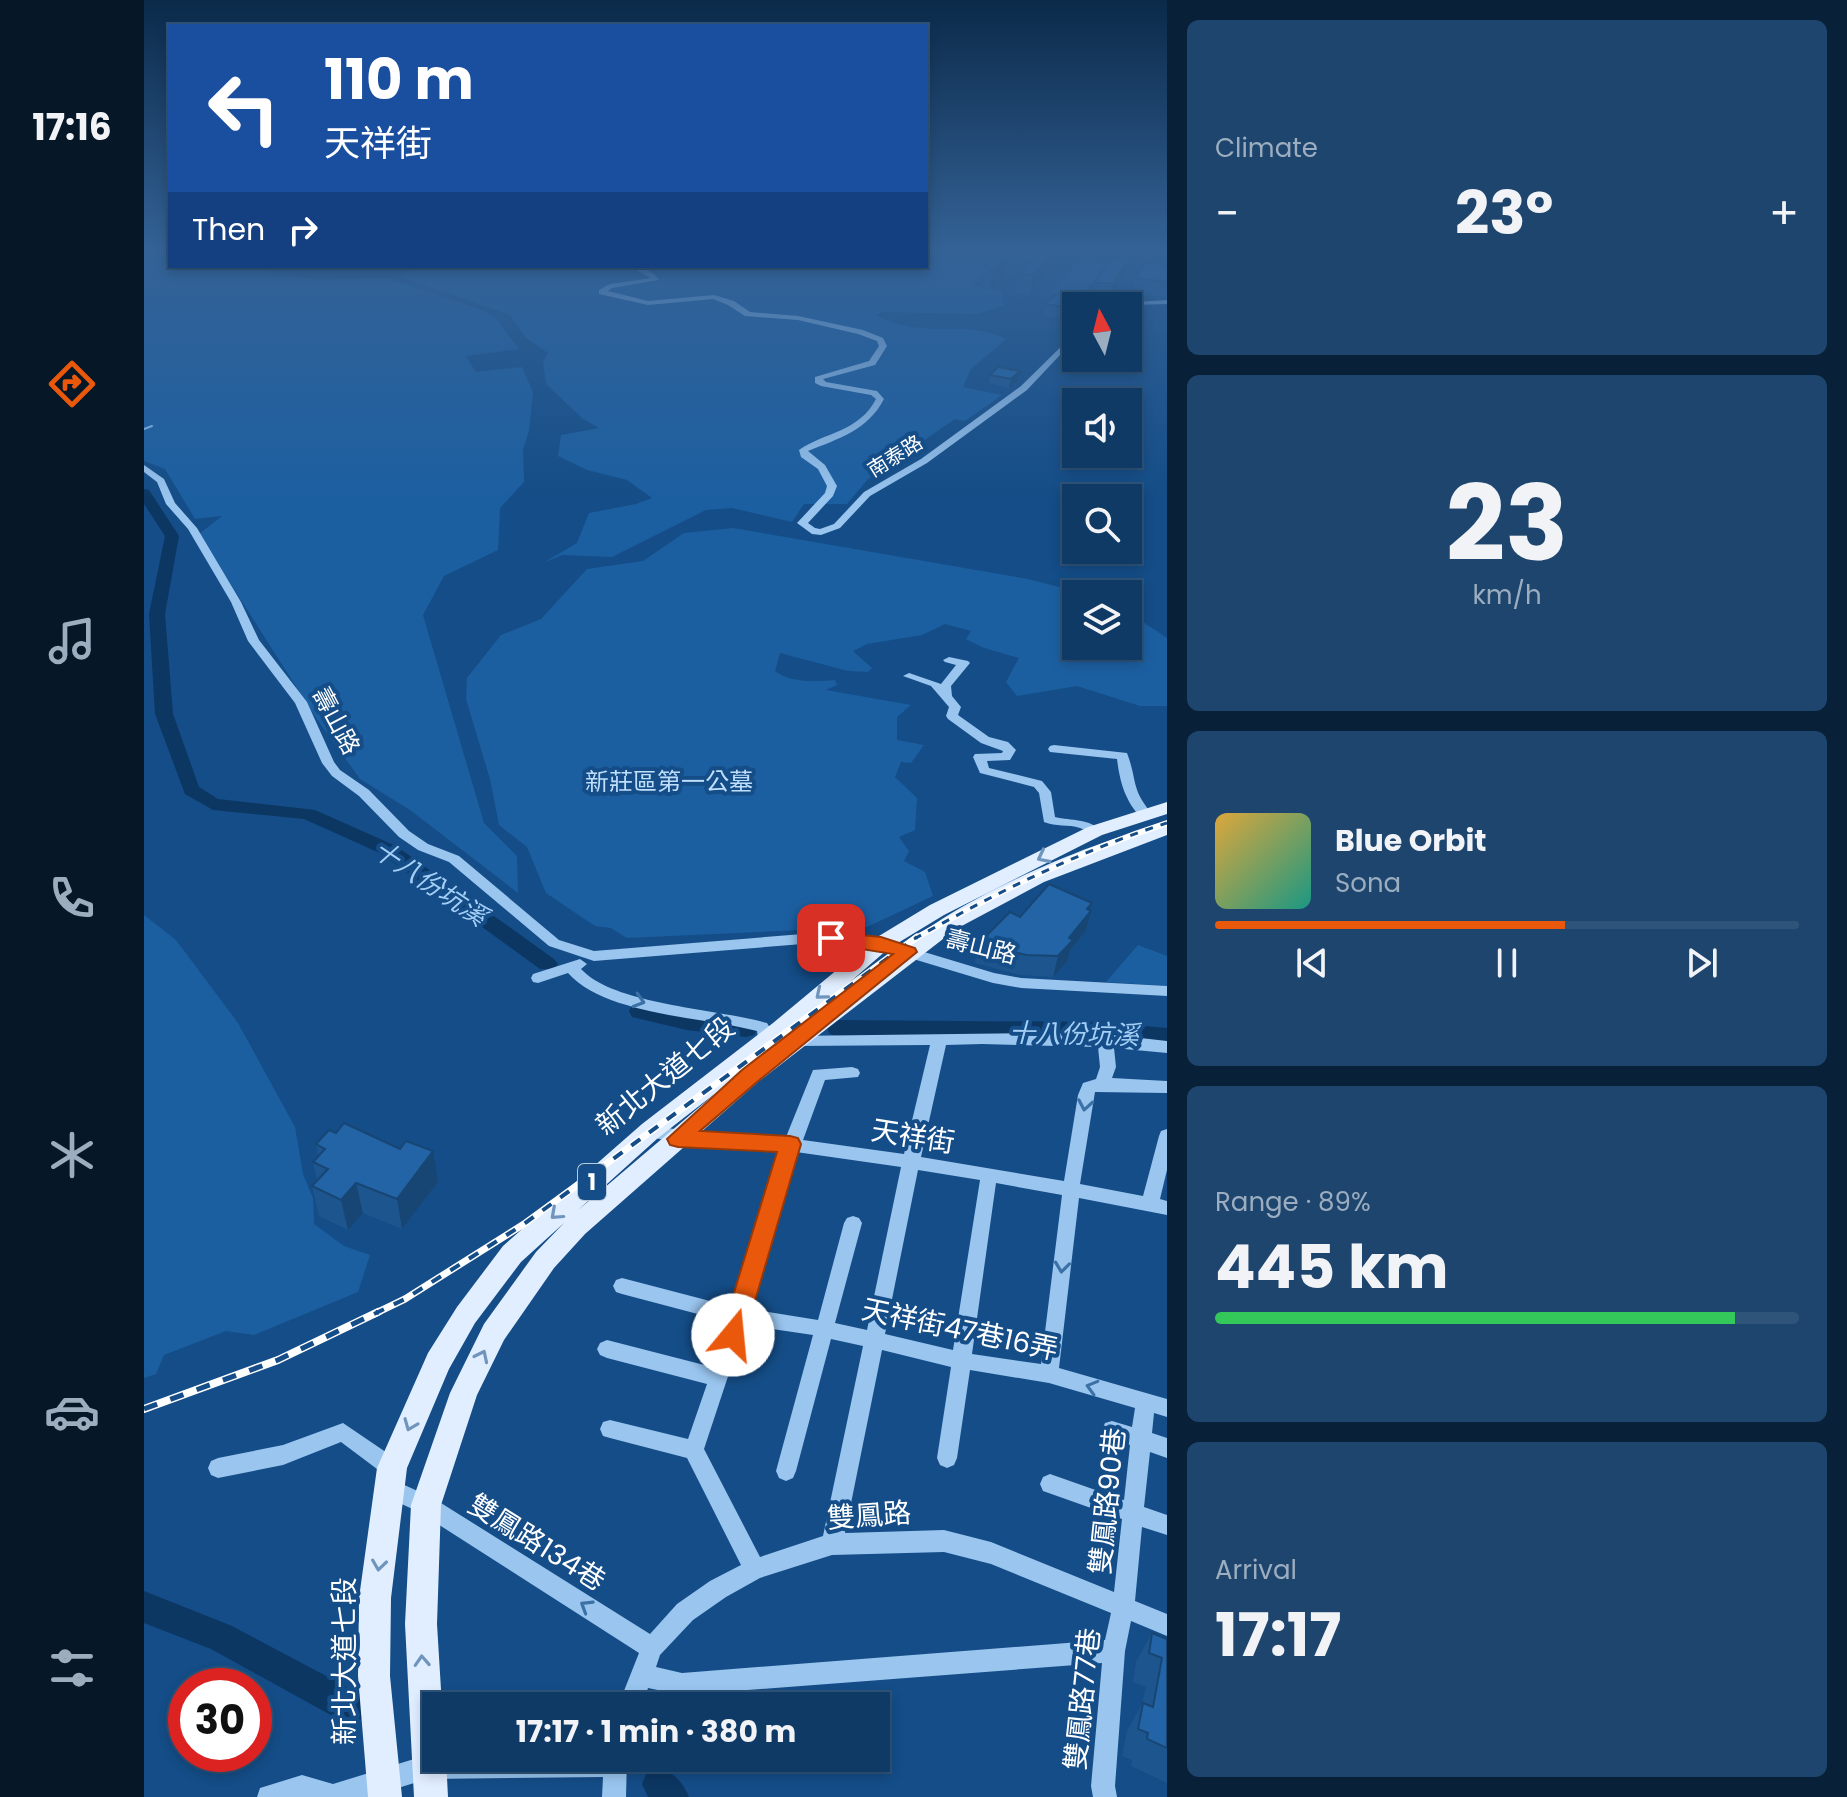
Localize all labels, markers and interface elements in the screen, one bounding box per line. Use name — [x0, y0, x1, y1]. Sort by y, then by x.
text: 110 m — [324, 40, 474, 119]
icon: left — [192, 56, 296, 160]
text: 17:16 — [32, 102, 112, 153]
text: 天祥街 — [324, 118, 432, 169]
text: Climate — [1215, 130, 1318, 166]
text: 23° — [1455, 171, 1553, 255]
text: − — [1215, 183, 1239, 244]
text: + — [1769, 183, 1799, 244]
text: Then — [192, 208, 265, 251]
icon: right — [281, 208, 325, 252]
north arrow — [1062, 292, 1142, 372]
map controls — [1062, 292, 1142, 660]
icon: directions — [44, 356, 100, 412]
button: sound — [1062, 388, 1142, 468]
street label: 南泰路 — [862, 428, 928, 484]
text: 23 — [1446, 451, 1568, 596]
button: search — [1062, 484, 1142, 564]
text: km/h — [1472, 577, 1542, 613]
button: layers — [1062, 580, 1142, 660]
icon: music — [44, 613, 100, 669]
street label: 壽山路 — [305, 681, 368, 760]
park label: 新莊區第一公墓 — [585, 765, 753, 798]
text: Blue Orbit — [1335, 819, 1487, 862]
water label: 十八份坑溪 — [366, 832, 497, 937]
one-way arrow — [1036, 848, 1051, 863]
text: Sona — [1335, 865, 1401, 901]
icon: phone — [44, 870, 100, 926]
pin — [797, 904, 865, 972]
icon: arrive — [809, 916, 853, 960]
street label: 壽山路 — [942, 922, 1020, 971]
icon: previous — [1290, 941, 1334, 985]
icon: pause — [1485, 941, 1529, 985]
icon: next — [1680, 941, 1724, 985]
one-way arrow — [816, 984, 831, 999]
one-way arrow — [632, 992, 646, 1008]
street label: 新北大道七段 — [588, 1008, 743, 1144]
water label: 十八份坑溪 — [1009, 1015, 1143, 1053]
one-way arrow — [1077, 1098, 1094, 1112]
street label: 天祥街 — [868, 1111, 957, 1162]
icon: climate — [44, 1127, 100, 1183]
road number: 1 — [578, 1164, 606, 1200]
text: Range · 89% — [1215, 1184, 1371, 1220]
one-way arrow — [551, 1204, 566, 1218]
text: 445 km — [1215, 1225, 1449, 1309]
one-way arrow — [1053, 1261, 1070, 1274]
street label: 天祥街47巷16弄 — [858, 1290, 1062, 1369]
position arrow — [691, 1293, 775, 1377]
one-way arrow — [472, 1349, 488, 1364]
one-way arrow — [1085, 1380, 1099, 1396]
icon: car — [44, 1384, 100, 1440]
one-way arrow — [403, 1417, 419, 1431]
street label: 雙鳳路90巷 — [1080, 1426, 1135, 1576]
street label: 雙鳳路134巷 — [461, 1485, 613, 1600]
street label: 雙鳳路 — [826, 1493, 912, 1538]
text: Arrival — [1215, 1552, 1297, 1588]
one-way arrow — [371, 1558, 388, 1572]
street label: 新北大道七段 — [325, 1577, 364, 1745]
text: 17:17 — [1215, 1593, 1341, 1677]
one-way arrow — [580, 1601, 595, 1616]
street label: 雙鳳路77巷 — [1056, 1626, 1109, 1772]
icon: filters — [44, 1640, 100, 1696]
one-way arrow — [414, 1654, 431, 1667]
speed limit sign: 30 — [168, 1668, 272, 1772]
text: 17:17 · 1 min · 380 m — [516, 1710, 796, 1753]

